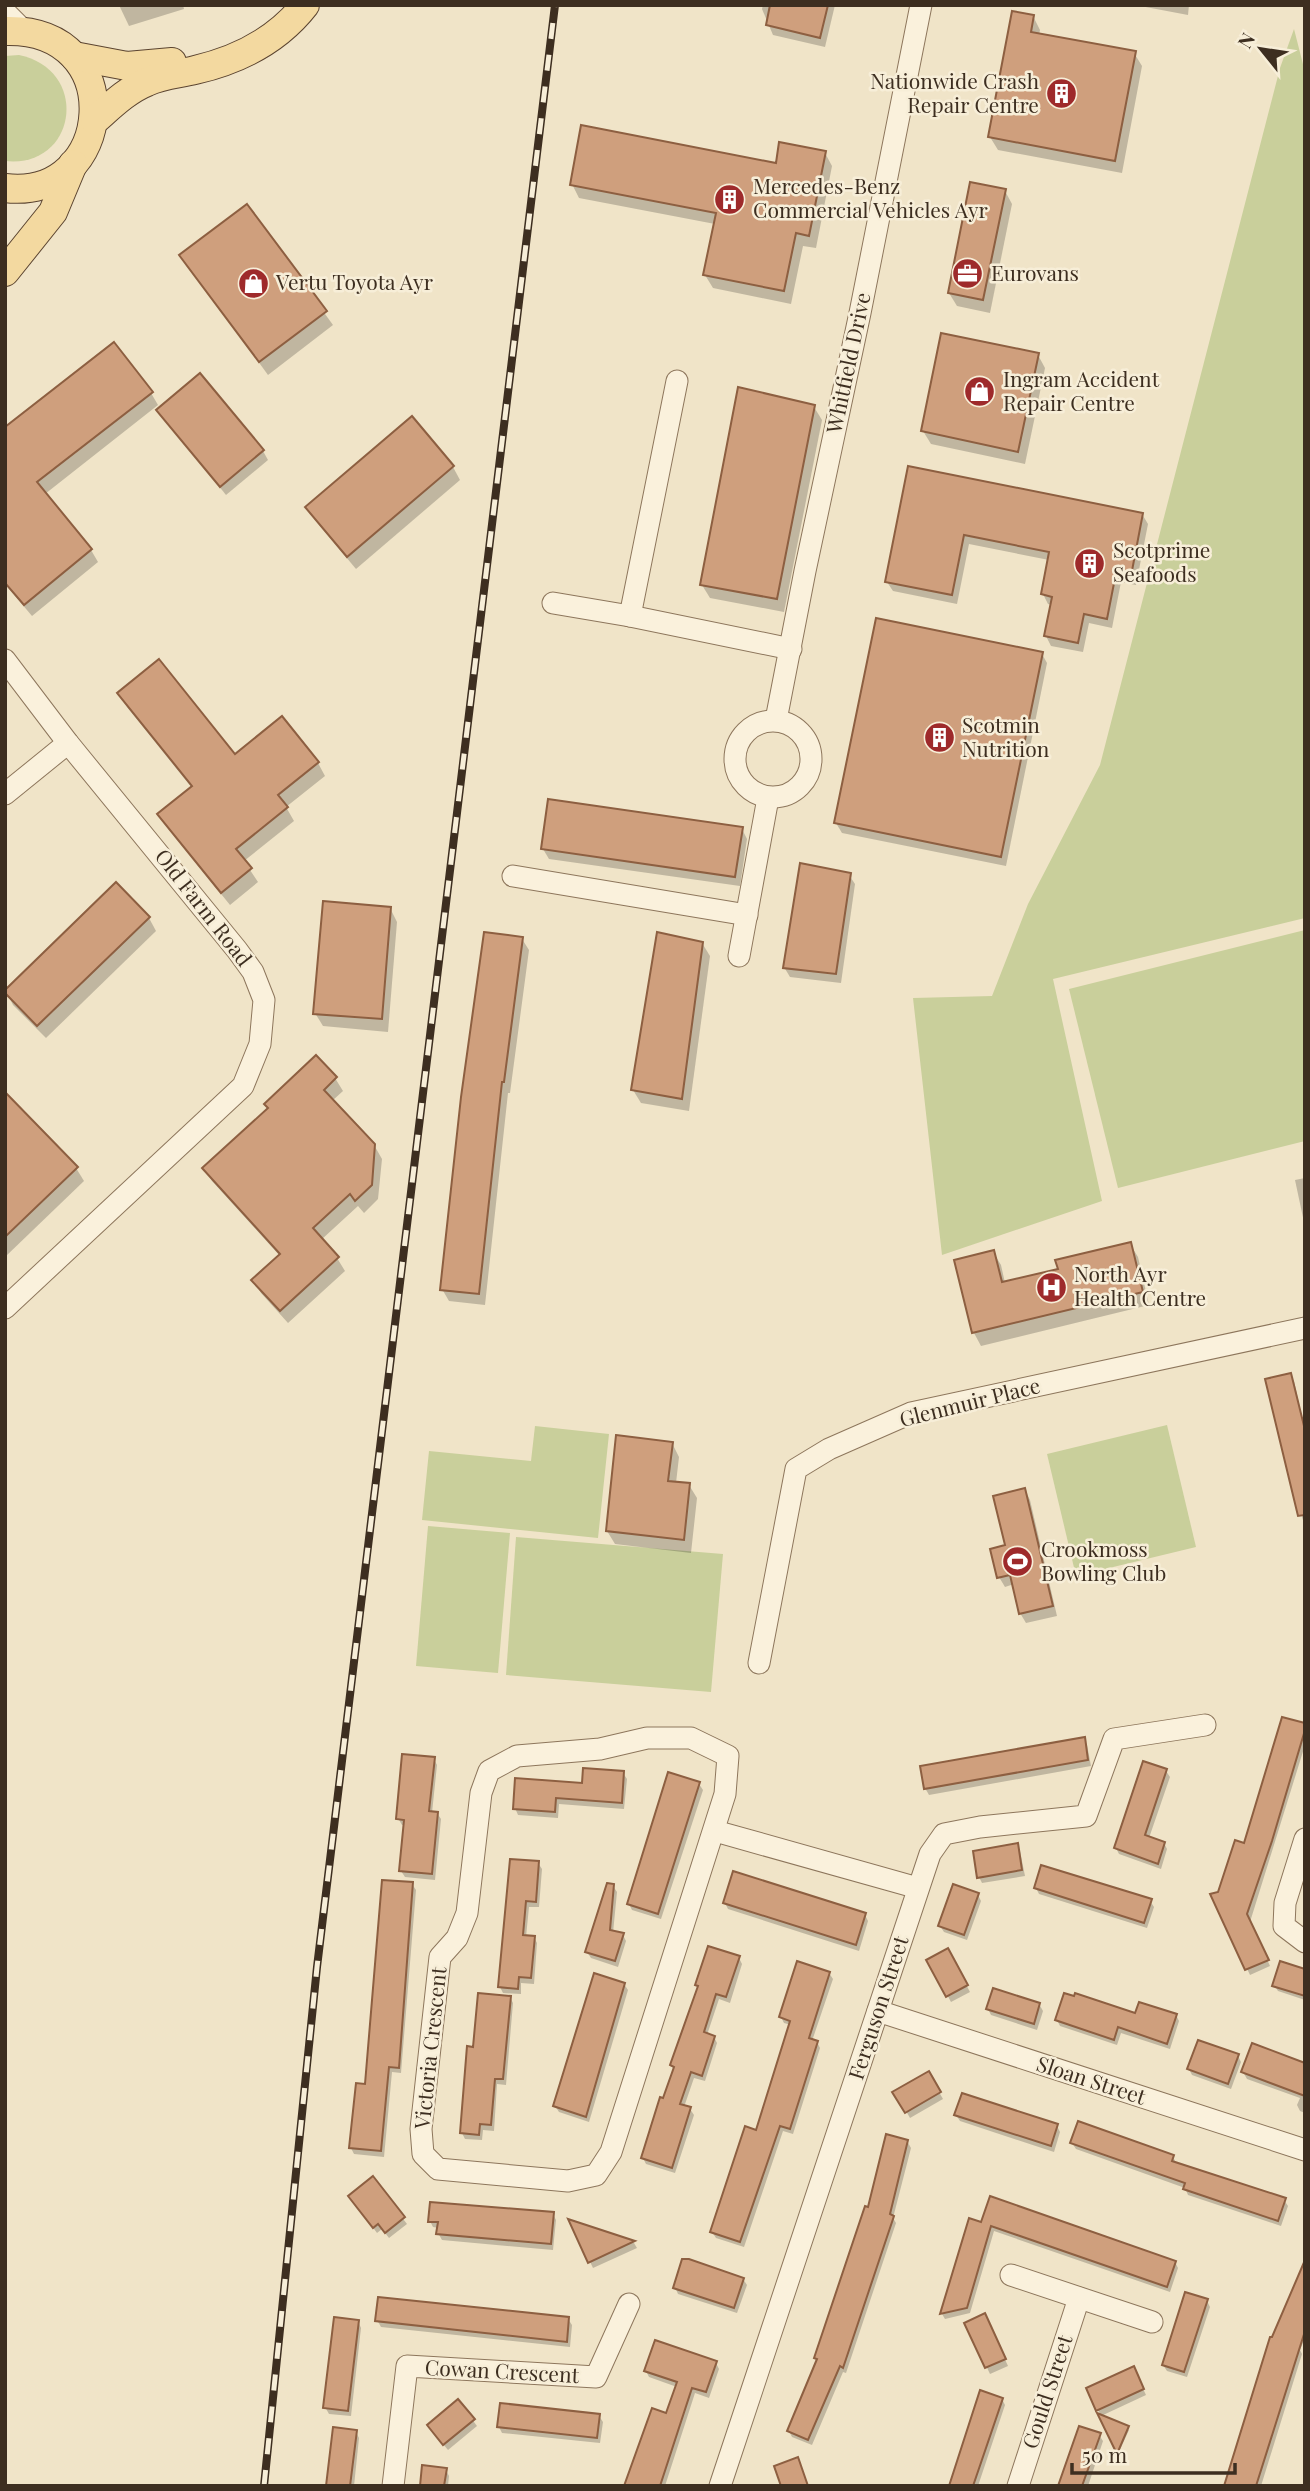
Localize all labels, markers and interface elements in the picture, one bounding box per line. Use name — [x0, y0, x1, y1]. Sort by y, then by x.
north arrow — [1226, 14, 1296, 84]
text: N — [1231, 27, 1260, 52]
place label: Nationwide Crash Repair Centre — [870, 66, 1040, 118]
building icon: Nationwide Crash Repair Centre — [1045, 77, 1079, 111]
place label: Mercedes-Benz Commercial Vehicles Ayr — [753, 171, 989, 223]
building icon: Mercedes-Benz Commercial Vehicles Ayr — [713, 182, 747, 216]
office icon: Eurovans — [951, 257, 985, 291]
place label: Eurovans — [991, 258, 1079, 286]
shop icon: Vertu Toyota Ayr — [236, 266, 270, 300]
place label: Vertu Toyota Ayr — [275, 267, 434, 295]
street label: Whitfield Drive — [818, 290, 876, 436]
place label: Ingram Accident Repair Centre — [1003, 364, 1160, 416]
shop icon: Ingram Accident Repair Centre — [963, 375, 997, 409]
place label: Scotprime Seafoods — [1113, 535, 1210, 587]
building icon: Scotprime Seafoods — [1073, 546, 1107, 580]
place label: Scotmin Nutrition — [962, 710, 1050, 762]
building icon: Scotmin Nutrition — [922, 721, 956, 755]
street label: Old Farm Road — [150, 842, 259, 971]
place label: North Ayr Health Centre — [1074, 1259, 1206, 1311]
hospital icon: North Ayr Health Centre — [1034, 1270, 1068, 1304]
street label: Glenmuir Place — [896, 1370, 1043, 1432]
place label: Crookmoss Bowling Club — [1041, 1534, 1166, 1586]
sports icon: Crookmoss Bowling Club — [1001, 1545, 1035, 1579]
street label: Ferguson Street — [841, 1931, 914, 2083]
street label: Victoria Crescent — [406, 1965, 452, 2131]
street label: Sloan Street — [1033, 2048, 1150, 2110]
street label: Gould Street — [1015, 2330, 1078, 2452]
street label: Cowan Crescent — [424, 2352, 580, 2388]
scale bar — [1072, 2432, 1235, 2476]
text: 50 m — [1082, 2440, 1128, 2468]

